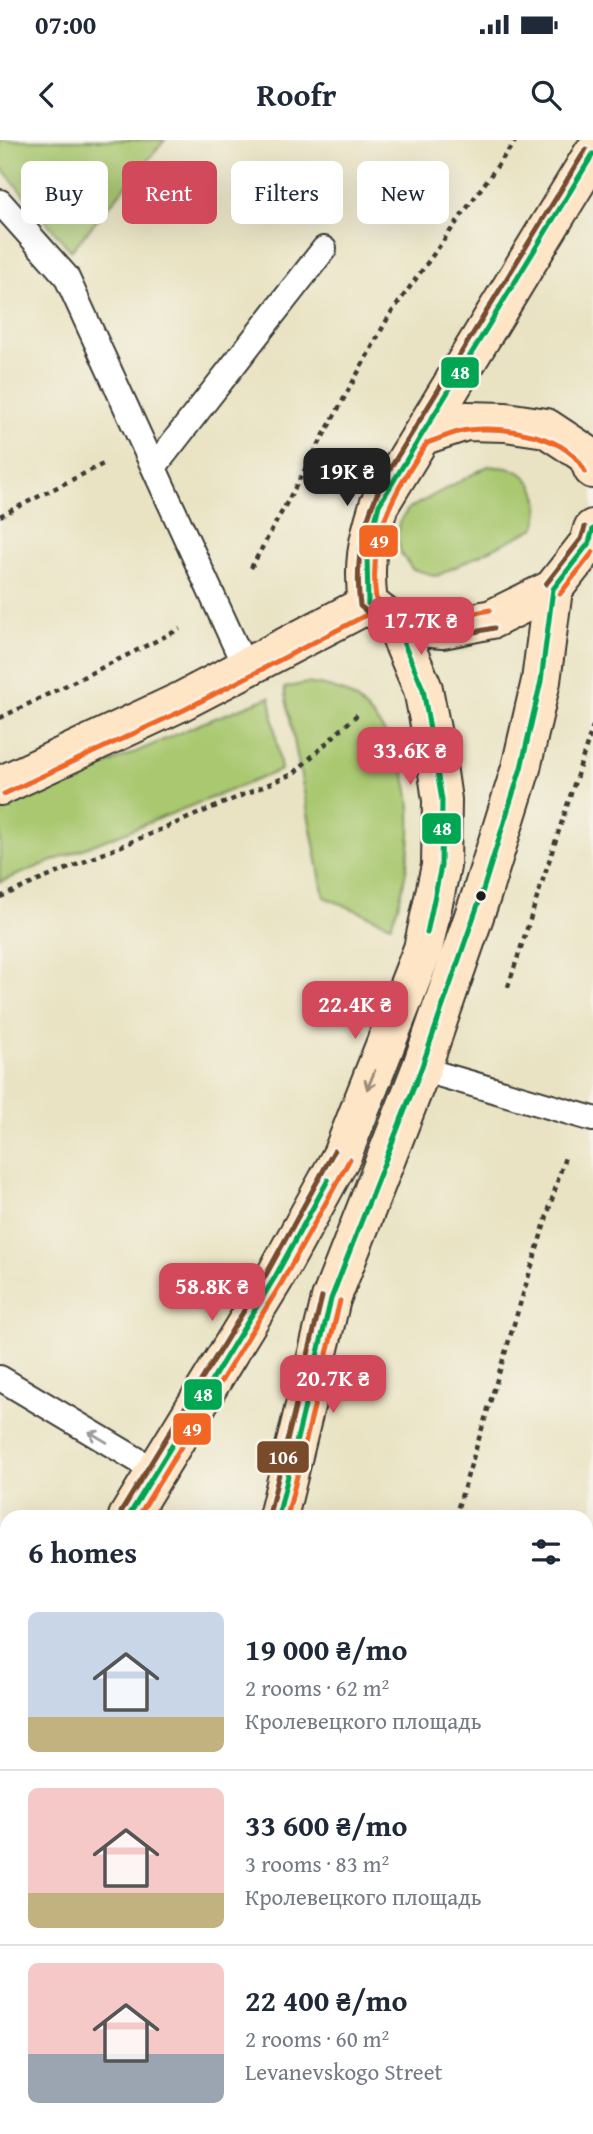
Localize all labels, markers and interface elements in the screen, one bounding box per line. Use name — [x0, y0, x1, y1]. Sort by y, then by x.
text: 07:00 — [35, 5, 96, 44]
text: Roofr — [257, 71, 336, 118]
icon: back — [28, 76, 66, 114]
icon: search — [527, 76, 565, 114]
chip: Buy — [21, 161, 108, 224]
chip: Rent — [122, 161, 217, 224]
chip: Filters — [231, 161, 343, 224]
chip: New — [357, 161, 449, 224]
line badge: 48 — [440, 356, 480, 389]
text: 48 — [450, 358, 470, 386]
pin: 19K ₴ — [298, 448, 396, 508]
text: 19K ₴ — [319, 454, 375, 487]
line badge: 49 — [358, 524, 399, 558]
text: 49 — [369, 527, 389, 555]
pin: 17.7K ₴ — [356, 598, 486, 657]
text: 17.7K ₴ — [384, 603, 458, 636]
pin: 33.6K ₴ — [345, 728, 475, 787]
text: 33.6K ₴ — [373, 733, 447, 766]
line badge: 48 — [421, 812, 462, 845]
text: 48 — [432, 814, 452, 842]
unlabelled marker — [474, 889, 488, 903]
pin: 22.4K ₴ — [290, 982, 420, 1041]
text: 22.4K ₴ — [318, 987, 392, 1020]
one-way arrow — [364, 1069, 377, 1091]
pin: 58.8K ₴ — [147, 1264, 277, 1323]
text: 58.8K ₴ — [175, 1269, 249, 1302]
pin: 20.7K ₴ — [268, 1356, 398, 1415]
text: 20.7K ₴ — [296, 1361, 370, 1394]
line badge: 48 — [183, 1378, 223, 1411]
text: 48 — [193, 1380, 213, 1408]
line badge: 49 — [172, 1412, 212, 1446]
text: 49 — [182, 1415, 202, 1443]
one-way arrow — [88, 1429, 108, 1443]
line badge: 106 — [256, 1440, 310, 1474]
text: 106 — [268, 1443, 298, 1471]
text: 6 homes — [28, 1530, 137, 1574]
icon: filters — [527, 1533, 565, 1571]
text: 19 000 ₴/mo — [245, 1627, 408, 1671]
icon: home — [84, 1640, 168, 1724]
text: 2 rooms · 62 m² — [245, 1671, 389, 1704]
text: Кролевецкого площадь — [245, 1704, 482, 1737]
text: 33 600 ₴/mo — [245, 1803, 408, 1847]
icon: home — [84, 1816, 168, 1900]
text: 3 rooms · 83 m² — [245, 1847, 389, 1880]
text: Кролевецкого площадь — [245, 1880, 482, 1913]
text: 22 400 ₴/mo — [245, 1978, 408, 2022]
icon: home — [84, 1991, 168, 2075]
text: 2 rooms · 60 m² — [245, 2022, 389, 2055]
text: Levanevskogo Street — [245, 2055, 443, 2088]

